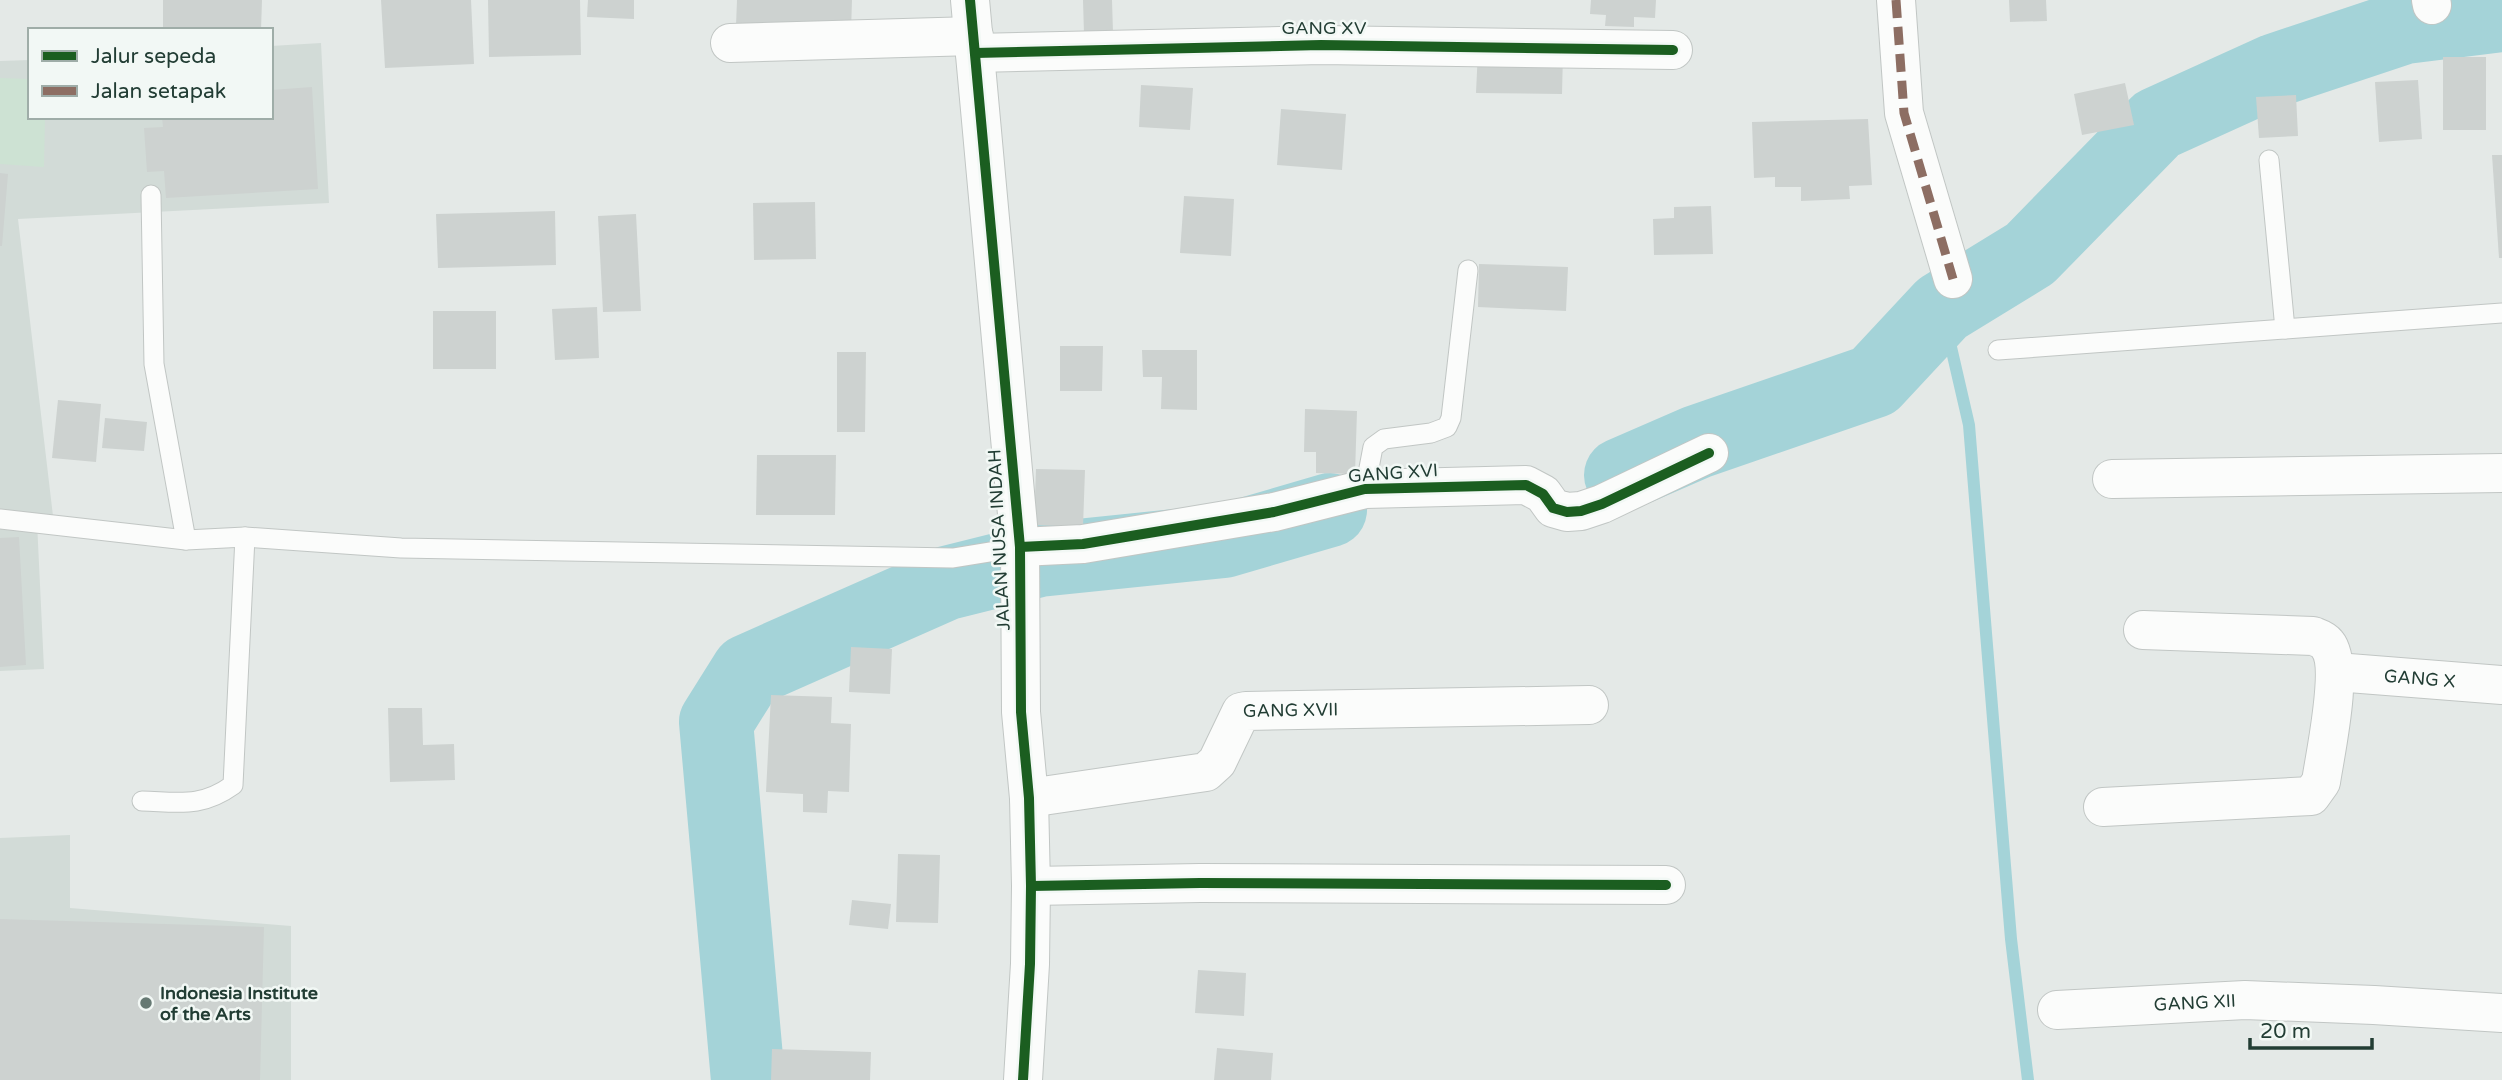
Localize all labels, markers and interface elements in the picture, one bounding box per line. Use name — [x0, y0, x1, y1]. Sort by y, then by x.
street label: GANG XV — [1282, 17, 1367, 39]
legend — [28, 28, 273, 119]
text: Jalur sepeda — [91, 44, 216, 69]
text: Jalan setapak — [91, 79, 226, 104]
street label: JALAN NUSA INDAH — [983, 449, 1015, 631]
street label: GANG XVI — [1347, 459, 1439, 487]
street label: GANG X — [2383, 665, 2456, 692]
street label: GANG XVII — [1243, 698, 1339, 722]
place label: Indonesia Institute of the Arts — [160, 982, 318, 1025]
street label: GANG XII — [2153, 990, 2236, 1016]
marker: Indonesia Institute of the Arts — [138, 995, 154, 1011]
scale bar — [2250, 1006, 2372, 1050]
text: 20 m — [2260, 1019, 2311, 1044]

